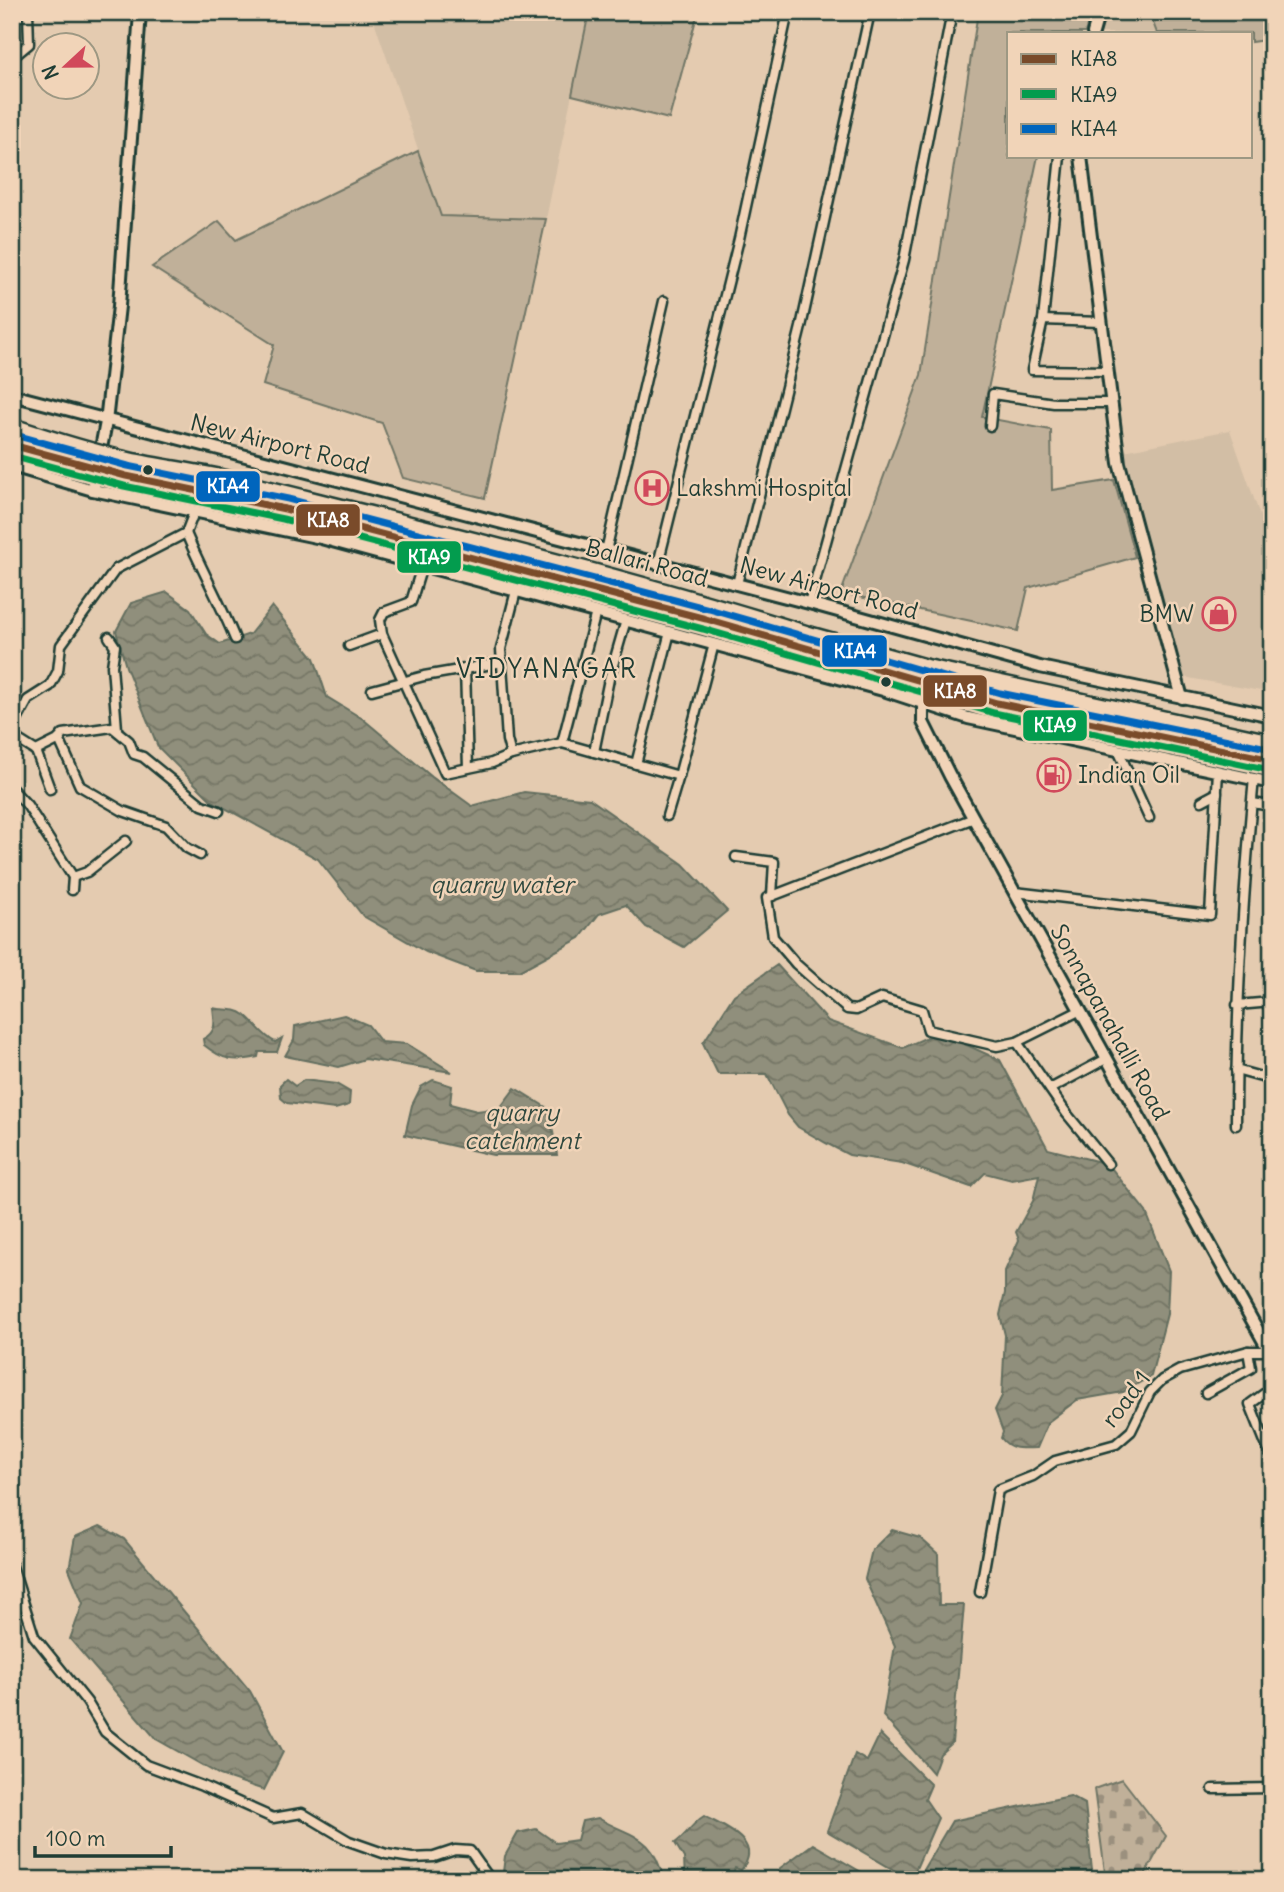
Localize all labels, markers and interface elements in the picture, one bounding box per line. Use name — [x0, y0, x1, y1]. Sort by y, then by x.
north arrow — [32, 32, 102, 102]
legend — [1007, 32, 1252, 158]
text: KIA8 — [1070, 45, 1118, 72]
text: N — [37, 62, 64, 83]
text: KIA9 — [1070, 81, 1118, 108]
text: KIA4 — [1070, 115, 1118, 142]
street label: New Airport Road — [188, 407, 373, 480]
unlabelled marker — [141, 463, 155, 477]
hospital icon: Lakshmi Hospital — [633, 469, 671, 507]
line badge: KIA4 — [195, 470, 261, 503]
place label: Lakshmi Hospital — [676, 473, 852, 502]
text: KIA4 — [206, 474, 250, 498]
line badge: KIA8 — [295, 503, 361, 537]
text: KIA8 — [306, 508, 350, 532]
street label: Ballari Road — [583, 532, 712, 593]
line badge: KIA9 — [396, 540, 462, 574]
text: KIA9 — [407, 545, 451, 569]
street label: New Airport Road — [737, 550, 922, 625]
shop icon: BMW — [1200, 595, 1238, 633]
place label: BMW — [1139, 599, 1194, 628]
line badge: KIA4 — [821, 634, 888, 668]
text: KIA4 — [833, 639, 877, 663]
district label: VIDYANAGAR — [456, 652, 638, 685]
line badge: KIA8 — [922, 674, 988, 708]
unlabelled marker — [879, 675, 893, 689]
text: KIA8 — [933, 679, 977, 703]
line badge: KIA9 — [1022, 709, 1088, 742]
text: KIA9 — [1033, 713, 1077, 737]
fuel station icon: Indian Oil — [1035, 756, 1073, 794]
place label: Indian Oil — [1078, 760, 1180, 789]
water label: quarry water — [431, 869, 577, 899]
street label: Sonnapanahalli Road — [1045, 919, 1176, 1125]
water label: quarry catchment — [464, 1097, 583, 1155]
street label: road 1 — [1095, 1365, 1156, 1433]
scale bar — [35, 1815, 172, 1859]
text: 100 m — [46, 1825, 105, 1852]

